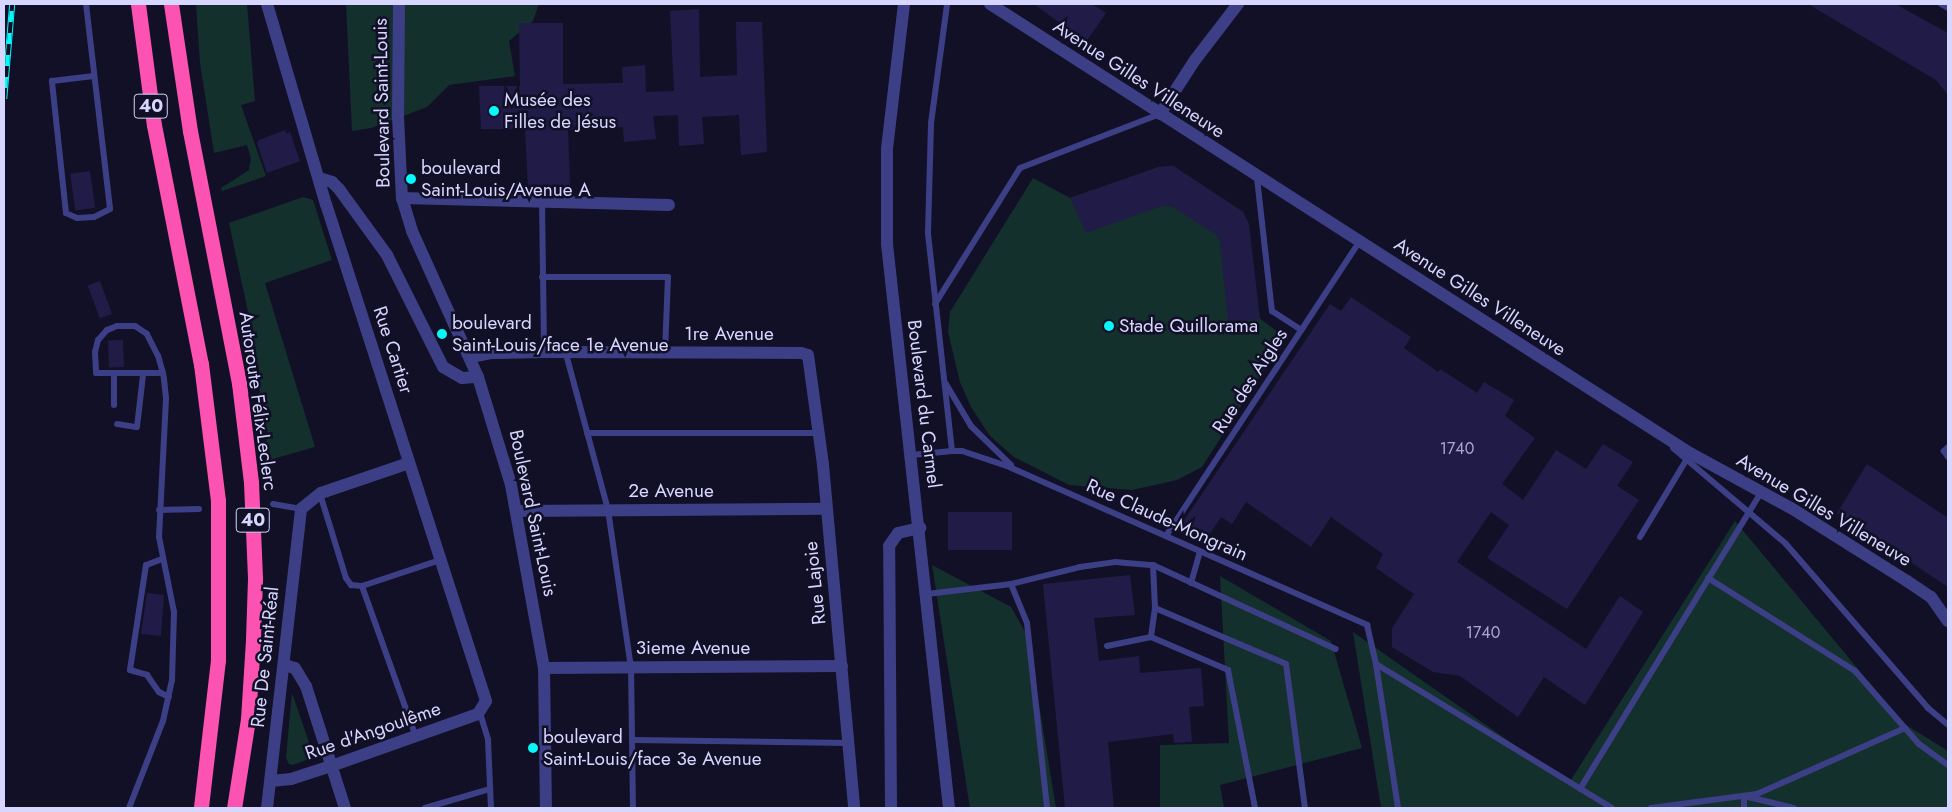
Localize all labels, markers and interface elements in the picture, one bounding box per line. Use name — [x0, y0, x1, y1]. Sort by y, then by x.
street label: Avenue Gilles Villeneuve — [1049, 15, 1229, 143]
street label: Boulevard Saint-Louis — [369, 18, 395, 188]
place label: Musée des Filles de Jésus — [504, 89, 616, 133]
road number: 40 — [134, 90, 168, 122]
marker: Musée des Filles de Jésus — [488, 105, 500, 117]
place label: boulevard Saint-Louis/Avenue A — [421, 157, 591, 201]
marker: boulevard Saint-Louis/Avenue A — [405, 173, 417, 185]
street label: Avenue Gilles Villeneuve — [1390, 233, 1570, 361]
street label: Rue Cartier — [368, 303, 418, 397]
street label: Autoroute Félix-Leclerc — [234, 310, 282, 492]
place label: boulevard Saint-Louis/face 1e Avenue — [452, 312, 669, 356]
place label: Stade Quillorama — [1119, 315, 1258, 337]
street label: Boulevard du Carmel — [902, 318, 946, 490]
marker: Stade Quillorama — [1103, 320, 1115, 332]
street label: 1re Avenue — [684, 323, 774, 345]
street label: Rue des Aigles — [1208, 324, 1292, 438]
marker: boulevard Saint-Louis/face 1e Avenue — [436, 328, 448, 340]
street label: Boulevard Saint-Louis — [504, 428, 562, 598]
house number: 1740 — [1440, 439, 1474, 459]
street label: Avenue Gilles Villeneuve — [1732, 449, 1916, 571]
street label: Rue Claude-Mongrain — [1083, 474, 1251, 566]
street label: 2e Avenue — [628, 480, 714, 502]
road number: 40 — [236, 504, 270, 536]
street label: Rue Lajoie — [799, 540, 831, 626]
street label: Rue De Saint-Réal — [246, 585, 284, 729]
house number: 1740 — [1466, 623, 1500, 643]
street label: 3ieme Avenue — [636, 637, 750, 659]
street label: Rue d'Angoulême — [302, 697, 444, 765]
place label: boulevard Saint-Louis/face 3e Avenue — [543, 726, 761, 770]
marker: boulevard Saint-Louis/face 3e Avenue — [527, 742, 539, 754]

